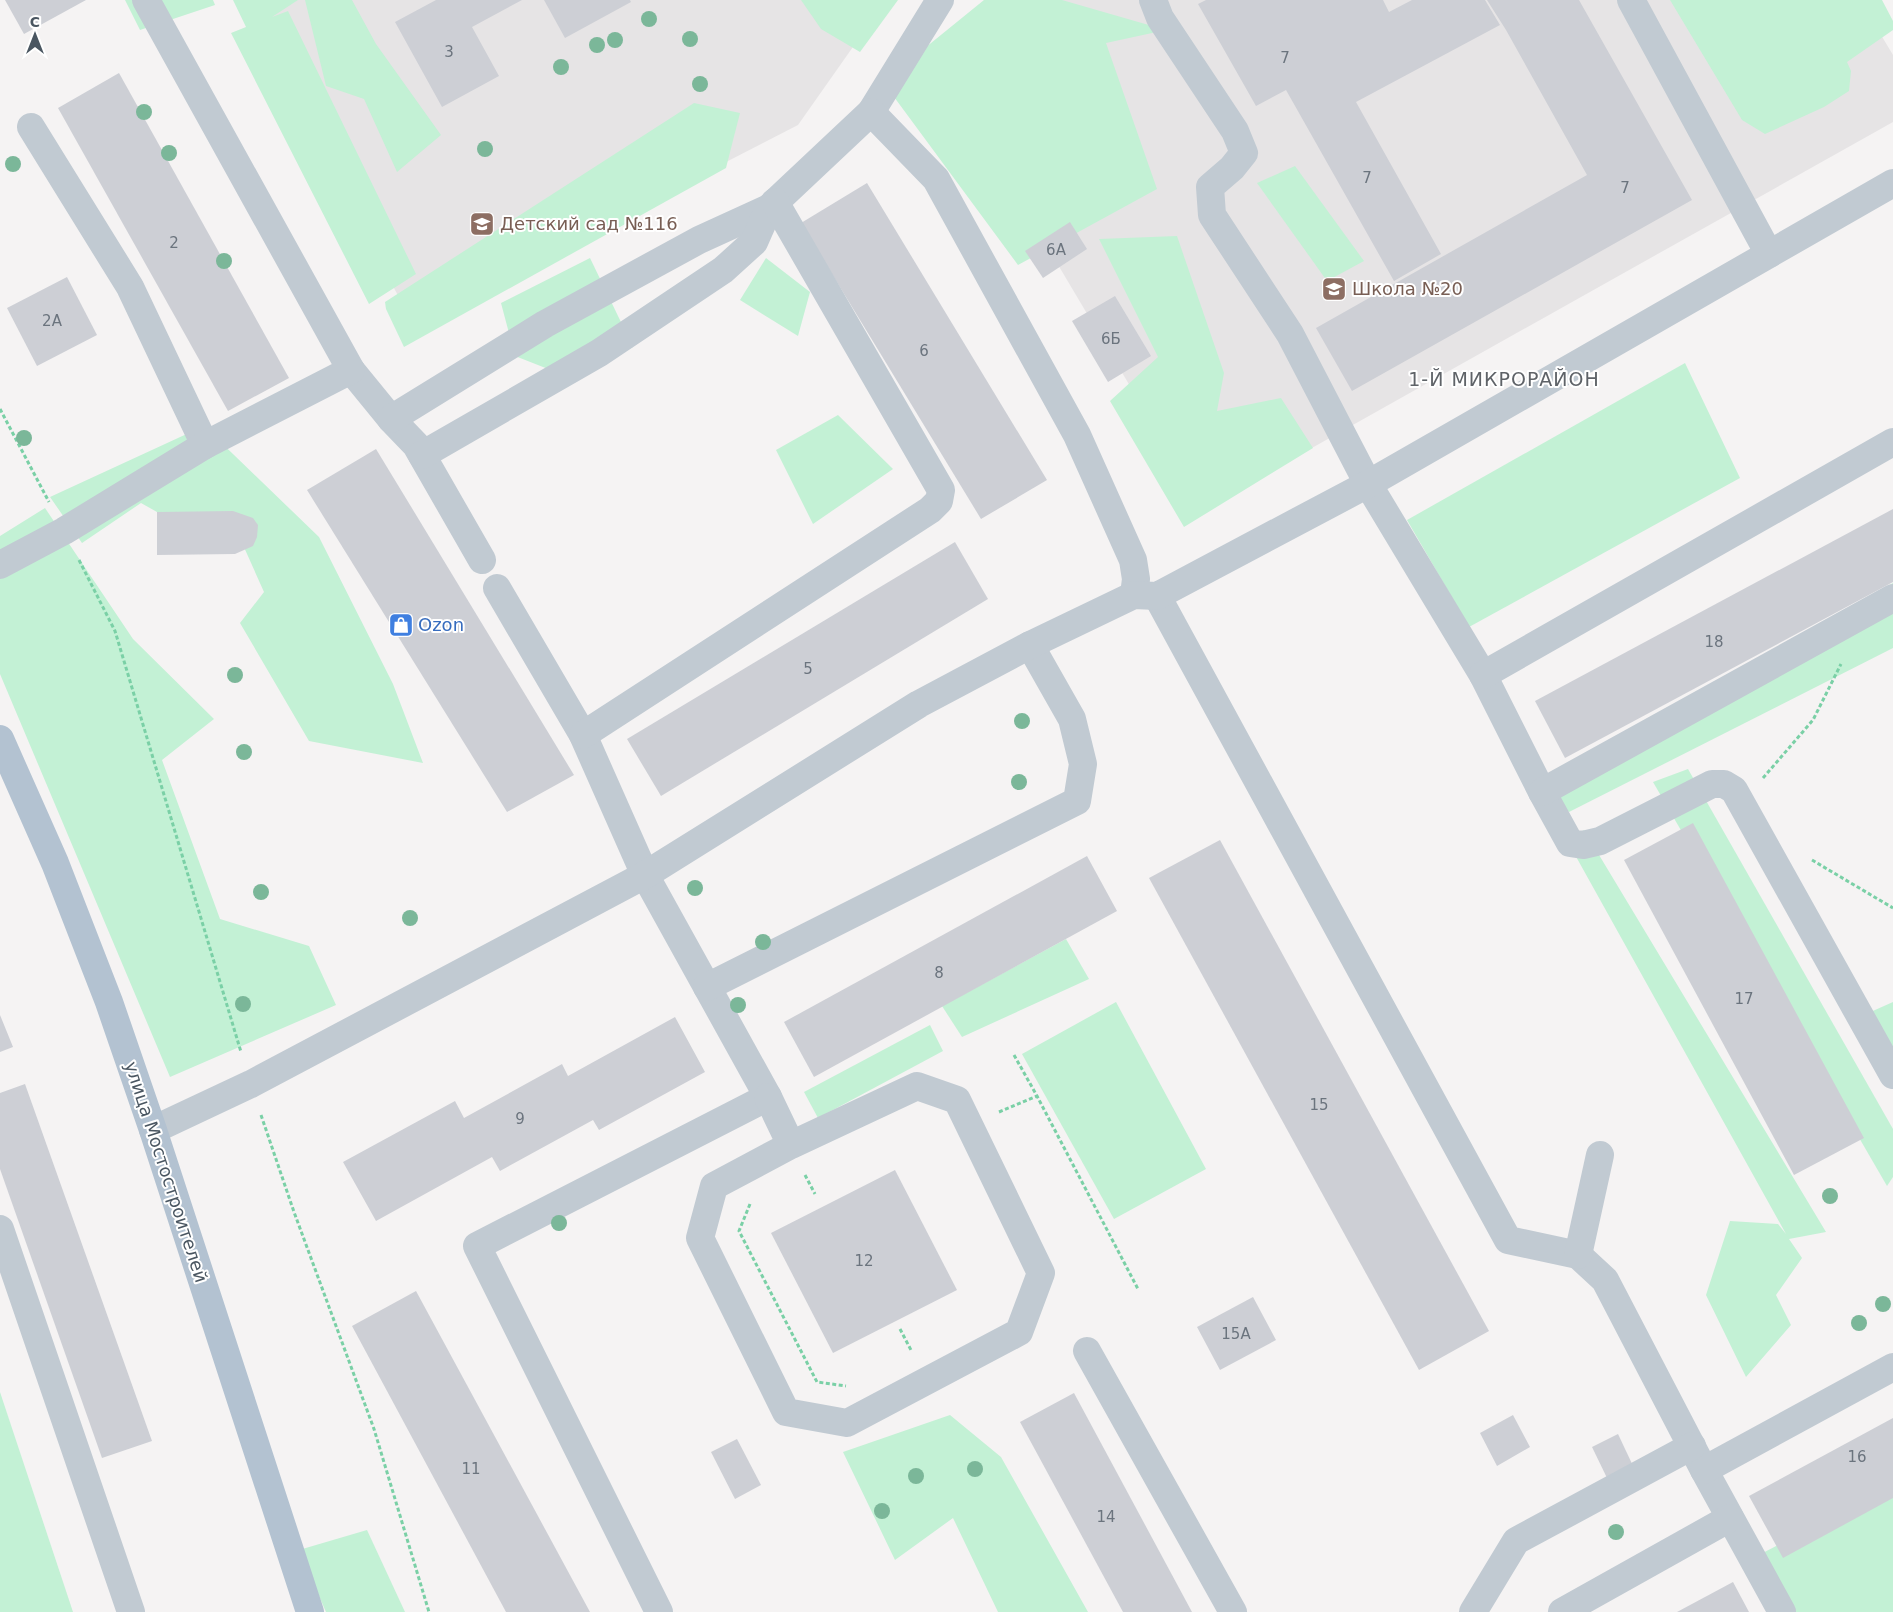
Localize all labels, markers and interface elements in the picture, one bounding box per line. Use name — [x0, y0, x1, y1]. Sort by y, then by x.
north arrow — [10, 10, 60, 60]
text: С — [30, 14, 40, 30]
house number: 3 — [444, 43, 454, 61]
house number: 7 — [1280, 49, 1290, 67]
house number: 7 — [1362, 169, 1372, 187]
house number: 7 — [1620, 179, 1630, 197]
school or university icon: Детский сад №116 — [469, 211, 495, 237]
place label: Детский сад №116 — [500, 213, 678, 234]
house number: 2 — [169, 234, 179, 252]
house number: 6А — [1046, 241, 1067, 259]
school or university icon: Школа №20 — [1321, 276, 1347, 302]
place label: Школа №20 — [1352, 278, 1463, 299]
house number: 2А — [42, 312, 63, 330]
house number: 6Б — [1101, 330, 1121, 348]
house number: 6 — [919, 342, 929, 360]
district label: 1-Й МИКРОРАЙОН — [1408, 368, 1600, 390]
shop icon: Ozon — [388, 612, 414, 638]
place label: Ozon — [418, 614, 464, 635]
house number: 18 — [1704, 633, 1724, 651]
house number: 5 — [803, 660, 813, 678]
house number: 8 — [934, 964, 944, 982]
house number: 17 — [1734, 990, 1754, 1008]
street label: улица Мостостроителей — [121, 1059, 212, 1285]
house number: 15 — [1309, 1096, 1329, 1114]
house number: 9 — [515, 1110, 525, 1128]
house number: 12 — [854, 1252, 874, 1270]
house number: 15А — [1221, 1325, 1251, 1343]
house number: 16 — [1847, 1448, 1867, 1466]
house number: 11 — [461, 1460, 481, 1478]
house number: 14 — [1096, 1508, 1116, 1526]

